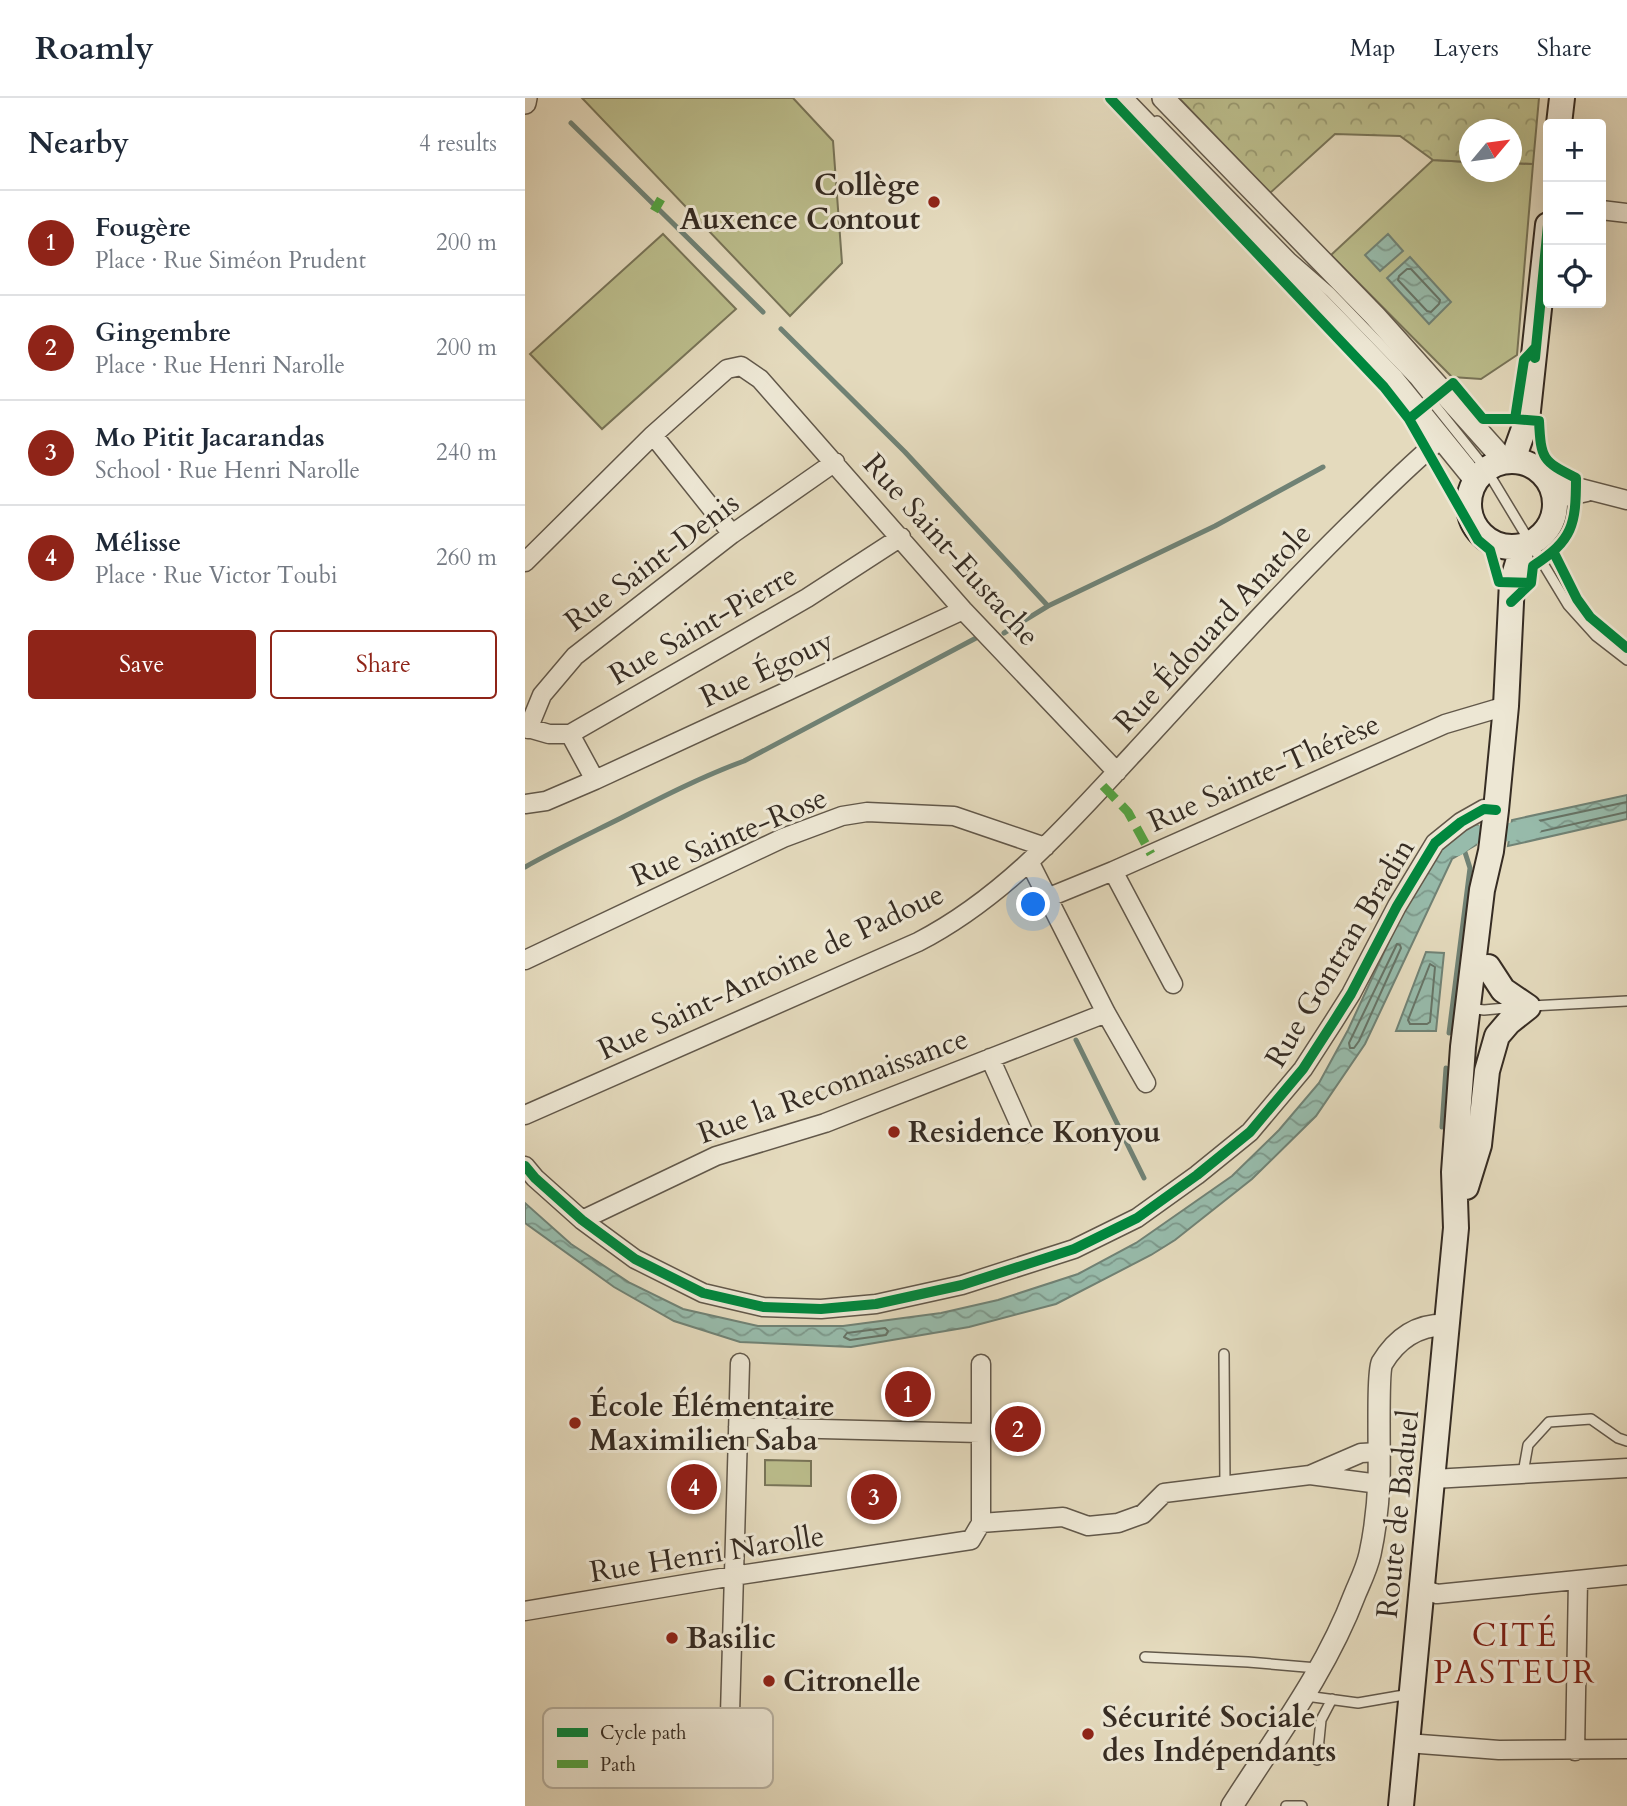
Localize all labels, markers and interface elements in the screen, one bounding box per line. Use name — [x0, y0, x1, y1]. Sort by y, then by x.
text: Roamly — [35, 26, 154, 71]
text: Map — [1350, 32, 1396, 65]
text: Layers — [1434, 32, 1499, 65]
text: Share — [1537, 32, 1592, 65]
north arrow — [1459, 119, 1522, 182]
map controls — [1543, 119, 1606, 308]
button: + — [1543, 119, 1606, 182]
text: Nearby — [28, 123, 129, 164]
text: 4 results — [419, 128, 497, 159]
place label: Collège Auxence Contout — [680, 165, 920, 240]
button: − — [1543, 182, 1606, 245]
marker: Collège Auxence Contout — [926, 194, 942, 210]
text: Fougère — [95, 210, 191, 245]
text: 1 — [45, 227, 57, 258]
text: 200 m — [436, 227, 497, 258]
text: Place · Rue Siméon Prudent — [95, 245, 366, 276]
button: locate — [1543, 245, 1606, 308]
text: Gingembre — [95, 315, 231, 350]
text: 2 — [45, 332, 57, 363]
text: 200 m — [436, 332, 497, 363]
text: Place · Rue Henri Narolle — [95, 350, 345, 381]
text: Mo Pitit Jacarandas — [95, 420, 325, 455]
text: 3 — [45, 437, 57, 468]
text: 240 m — [436, 437, 497, 468]
street label: Rue Saint-Eustache — [853, 445, 1049, 655]
text: School · Rue Henri Narolle — [95, 455, 360, 486]
street label: Rue Saint-Denis — [556, 483, 748, 641]
street label: Rue Édouard Anatole — [1105, 514, 1321, 742]
text: Mélisse — [95, 525, 181, 560]
text: 4 — [45, 542, 57, 573]
text: 260 m — [436, 542, 497, 573]
street label: Rue Saint-Pierre — [602, 555, 804, 695]
text: Place · Rue Victor Toubi — [95, 560, 338, 591]
street label: Rue Égouy — [694, 620, 841, 718]
button: Save — [28, 630, 256, 699]
button: Share — [270, 630, 497, 699]
street label: Rue Sainte-Thérèse — [1142, 704, 1386, 842]
street label: Rue Sainte-Rose — [625, 777, 833, 897]
street label: Rue Gontran Bradin — [1255, 831, 1425, 1075]
street label: Rue Saint-Antoine de Padoue — [591, 874, 951, 1070]
your location — [1016, 887, 1050, 921]
street label: Rue la Reconnaissance — [692, 1018, 974, 1154]
place label: Residence Konyou — [908, 1112, 1161, 1153]
marker: Residence Konyou — [886, 1124, 902, 1140]
pin: 1 — [885, 1368, 931, 1420]
place label: École Élémentaire Maximilien Saba — [589, 1386, 835, 1461]
pin: 2 — [995, 1403, 1041, 1455]
street label: Route de Baduel — [1367, 1407, 1429, 1620]
marker: École Élémentaire Maximilien Saba — [567, 1415, 583, 1431]
pin: 4 — [671, 1461, 717, 1513]
pin: 3 — [851, 1471, 897, 1523]
street label: Rue Henri Narolle — [587, 1515, 827, 1593]
district label: CITÉ PASTEUR — [1433, 1614, 1597, 1695]
place label: Basilic — [686, 1618, 776, 1659]
marker: Basilic — [664, 1630, 680, 1646]
place label: Citronelle — [783, 1661, 921, 1702]
marker: Citronelle — [761, 1673, 777, 1689]
place label: Sécurité Sociale des Indépendants — [1102, 1697, 1336, 1772]
legend — [543, 1708, 773, 1788]
text: Cycle path — [600, 1720, 687, 1746]
marker: Sécurité Sociale des Indépendants — [1080, 1726, 1096, 1742]
text: Path — [600, 1752, 636, 1778]

